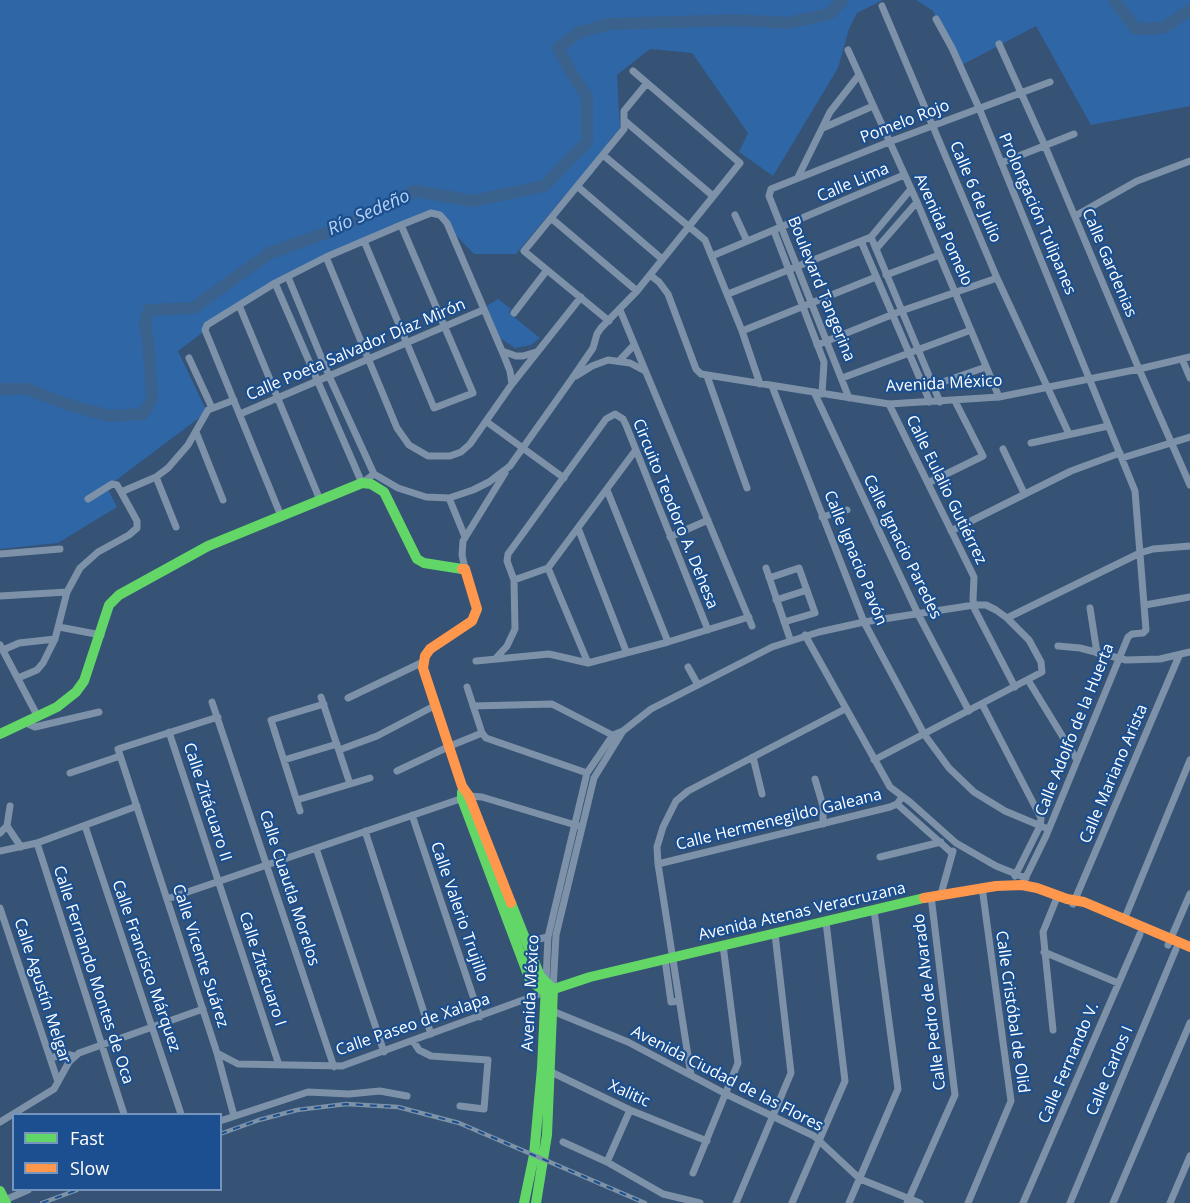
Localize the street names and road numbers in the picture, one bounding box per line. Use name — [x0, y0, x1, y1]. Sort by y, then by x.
street label: Pomelo Rojo — [858, 96, 952, 148]
street label: Prolongación Tulipanes — [994, 130, 1080, 298]
street label: Calle 6 de Julio — [945, 138, 1005, 246]
street label: Calle Lima — [814, 159, 892, 207]
street label: Avenida Pomelo — [910, 171, 976, 289]
street label: Calle Gardenias — [1077, 206, 1141, 320]
street label: Boulevard Tangerina — [783, 214, 859, 364]
street label: Calle Poeta Salvador Díaz Mirón — [243, 295, 469, 405]
street label: Avenida México — [885, 371, 1003, 397]
street label: Calle Eulalio Gutiérrez — [902, 412, 990, 568]
street label: Circuito Teodoro A. Dehesa — [628, 416, 722, 612]
street label: Calle Ignacio Paredes — [859, 472, 945, 622]
street label: Calle Ignacio Pavón — [819, 488, 891, 628]
street label: Calle Adolfo de la Huerta — [1032, 641, 1118, 819]
street label: Calle Mariano Arista — [1076, 701, 1152, 847]
street label: Calle Zitácuaro II — [179, 740, 235, 864]
street label: Calle Hermenegildo Galeana — [674, 785, 884, 855]
street label: Calle Cuautla Morelos — [255, 808, 323, 968]
street label: Calle Valerio Trujillo — [426, 839, 492, 985]
street label: Calle Fernando Montes de Oca — [49, 863, 137, 1087]
street label: Calle Francisco Márquez — [108, 878, 184, 1054]
street label: Avenida Atenas Veracruzana — [696, 879, 908, 945]
street label: Calle Vicente Suárez — [168, 882, 232, 1030]
street label: Calle Zitácuaro I — [234, 909, 290, 1029]
street label: Calle Pedro de Alvarado — [910, 913, 950, 1091]
street label: Calle Agustín Melgar — [9, 916, 75, 1066]
street label: Calle Cristóbal de Olid — [991, 930, 1033, 1094]
street label: Avenida México — [518, 934, 544, 1052]
street label: Calle Paseo de Xalapa — [333, 990, 493, 1060]
street label: Calle Fernando V. — [1035, 1000, 1103, 1126]
street label: Avenida Ciudad de las Flores — [628, 1022, 826, 1136]
street label: Calle Carlos I — [1082, 1023, 1138, 1119]
street label: Xalitic — [605, 1076, 653, 1112]

